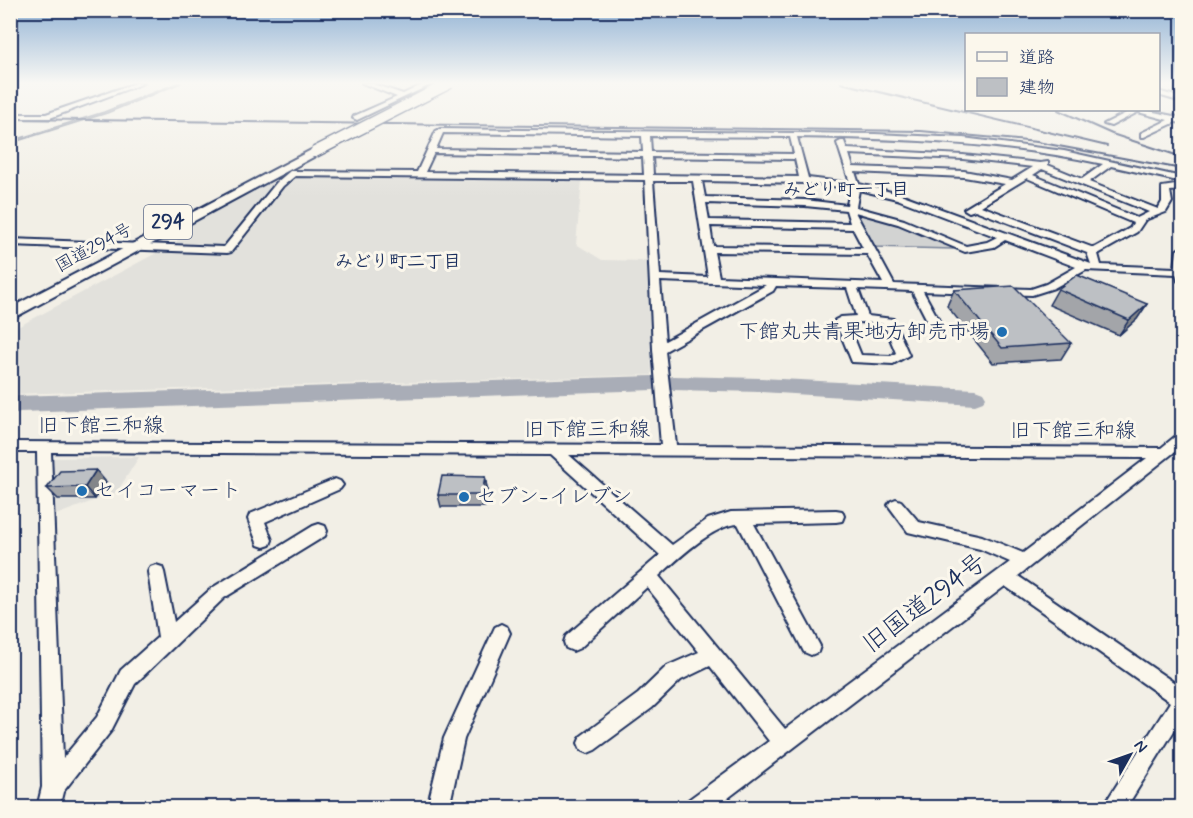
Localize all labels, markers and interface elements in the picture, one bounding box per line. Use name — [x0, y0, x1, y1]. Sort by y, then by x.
legend — [965, 33, 1160, 111]
text: 道路 — [1019, 46, 1055, 70]
text: 建物 — [1019, 76, 1055, 100]
district label: みどり町一丁目 — [783, 178, 909, 202]
road number: 294 — [144, 205, 192, 239]
street label: 国道294号 — [51, 218, 137, 278]
district label: みどり町二丁目 — [335, 250, 461, 274]
place label: 下館丸共青果地方卸売市場 — [738, 318, 990, 346]
marker: 下館丸共青果地方卸売市場 — [995, 325, 1009, 339]
street label: 旧下館三和線 — [38, 412, 164, 440]
street label: 旧下館三和線 — [524, 416, 650, 444]
street label: 旧下館三和線 — [1010, 417, 1136, 445]
place label: セイコーマート — [94, 477, 241, 505]
place label: セブン-イレブン — [476, 483, 632, 511]
marker: セイコーマート — [75, 484, 89, 498]
marker: セブン-イレブン — [457, 490, 471, 504]
street label: 旧国道294号 — [856, 546, 994, 662]
north arrow — [1100, 725, 1160, 785]
text: N — [1129, 735, 1152, 757]

